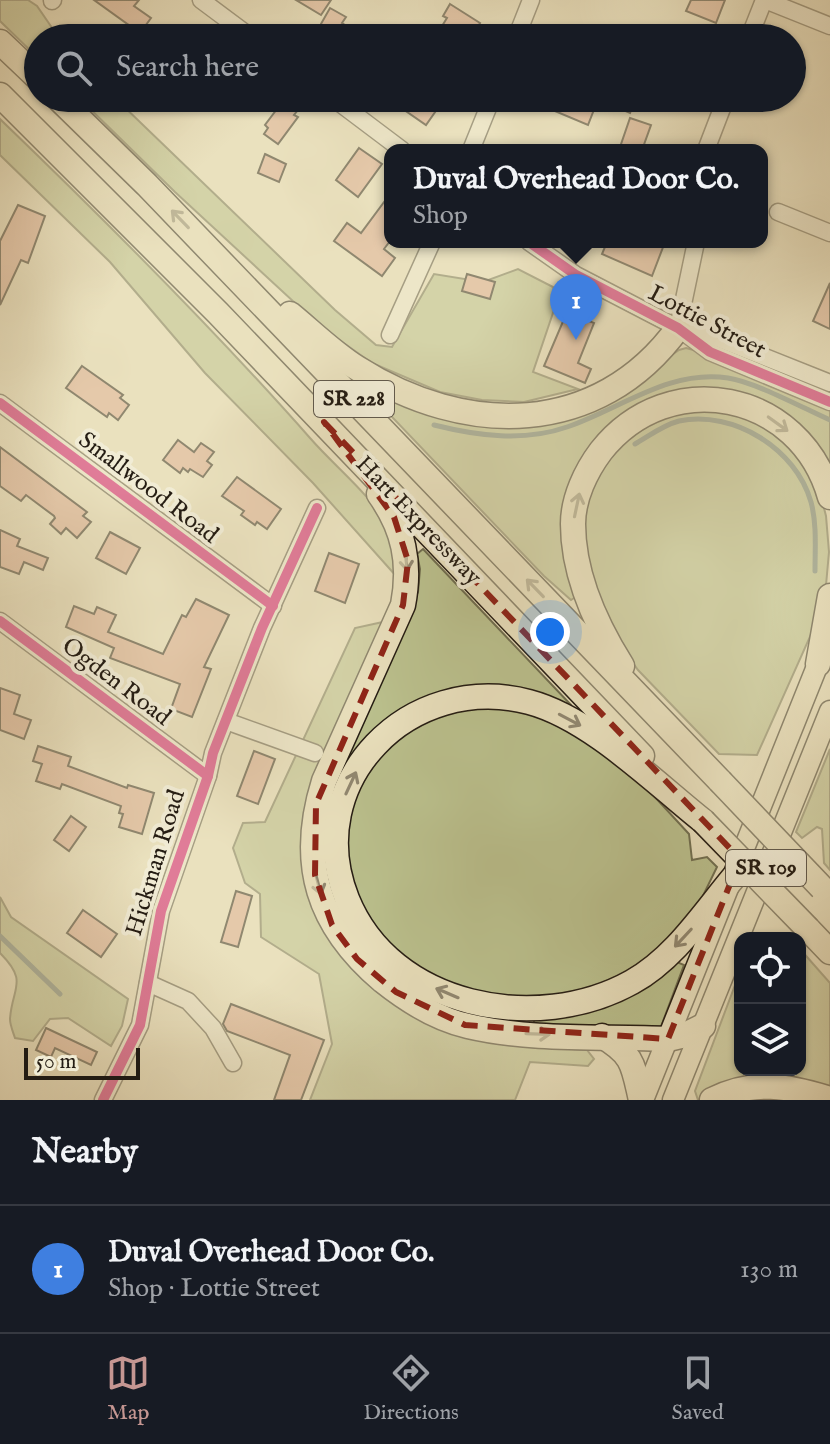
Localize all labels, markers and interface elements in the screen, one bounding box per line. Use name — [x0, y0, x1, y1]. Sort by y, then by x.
search box — [24, 24, 806, 112]
icon: search — [52, 46, 96, 90]
text: Search here — [116, 49, 259, 87]
popup — [384, 144, 768, 248]
text: Duval Overhead Door Co. — [413, 161, 739, 199]
text: Shop — [413, 199, 468, 232]
one-way arrow — [171, 210, 190, 229]
pin: 1 — [550, 274, 602, 340]
street label: Lottie Street — [643, 278, 771, 366]
road number: SR 228 — [314, 381, 394, 417]
one-way arrow — [767, 415, 788, 432]
street label: Smallwood Road — [72, 425, 224, 551]
street label: Hart Expressway — [348, 449, 488, 593]
one-way arrow — [570, 493, 585, 518]
one-way arrow — [399, 545, 414, 572]
one-way arrow — [525, 578, 544, 598]
your location — [530, 612, 570, 652]
street label: Ogden Road — [55, 631, 177, 733]
one-way arrow — [558, 713, 582, 729]
one-way arrow — [344, 772, 359, 796]
street label: Hickman Road — [119, 786, 193, 940]
road number: SR 109 — [726, 850, 806, 886]
one-way arrow — [311, 870, 326, 896]
one-way arrow — [674, 928, 693, 947]
map controls — [734, 932, 806, 1076]
button: locate — [734, 932, 806, 1004]
one-way arrow — [435, 985, 460, 1000]
button: layers — [734, 1004, 806, 1076]
one-way arrow — [524, 1026, 551, 1041]
scale bar — [24, 1044, 140, 1080]
text: 50 m — [36, 1048, 77, 1076]
text: Nearby — [32, 1131, 138, 1174]
text: Duval Overhead Door Co. — [108, 1234, 434, 1272]
text: 1 — [53, 1253, 63, 1286]
text: 130 m — [740, 1253, 798, 1286]
text: Shop · Lottie Street — [108, 1272, 320, 1305]
tab: Map — [106, 1351, 150, 1427]
tab: Directions — [363, 1351, 459, 1427]
tab: Saved — [672, 1351, 724, 1427]

